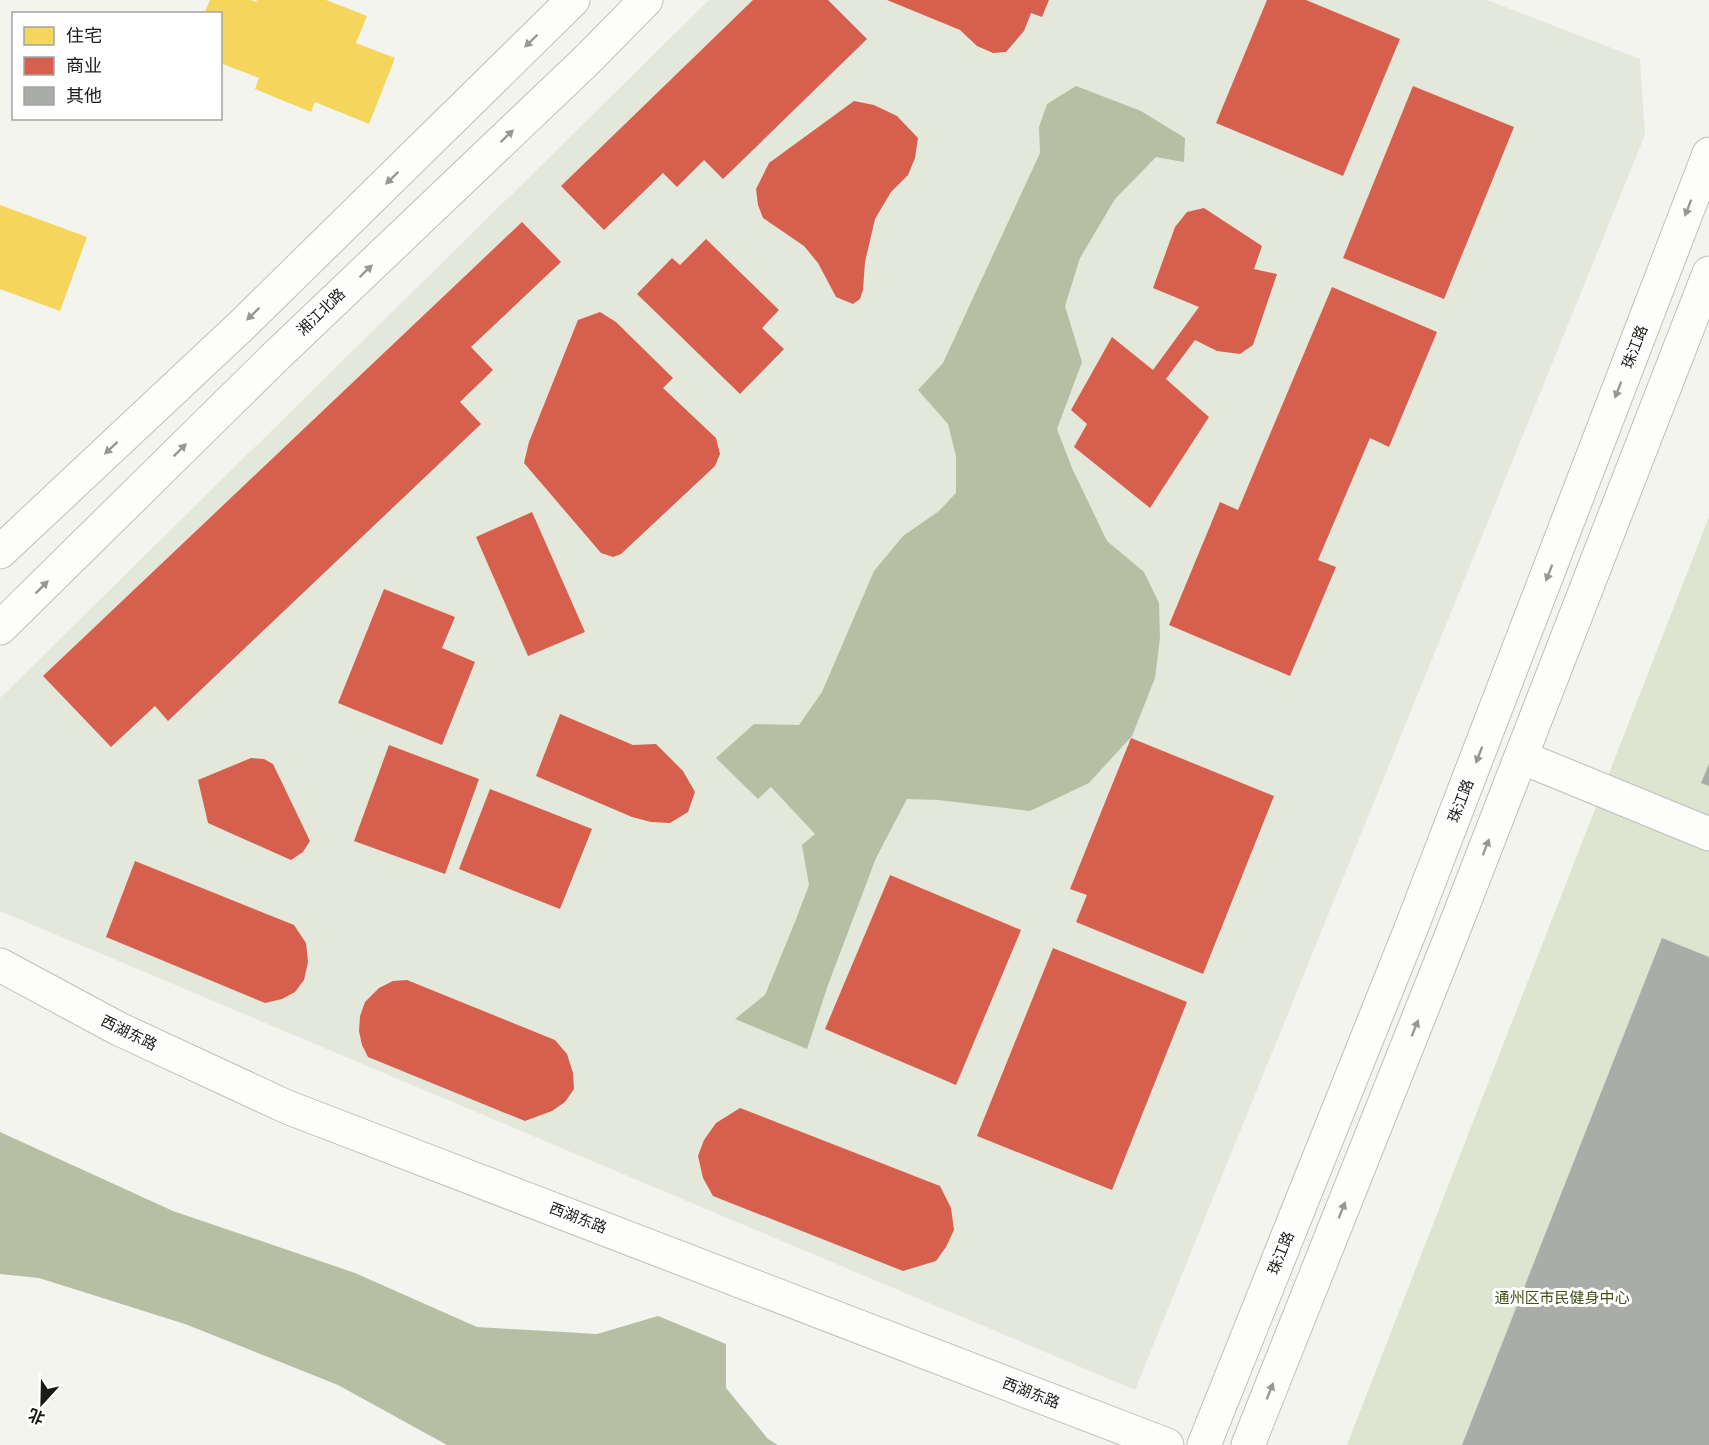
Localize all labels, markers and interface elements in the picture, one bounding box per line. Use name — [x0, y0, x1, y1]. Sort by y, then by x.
legend — [12, 12, 222, 120]
text: 住宅 — [66, 24, 102, 47]
one-way arrow — [524, 34, 539, 48]
text: 商业 — [66, 54, 102, 77]
text: 其他 — [66, 84, 102, 107]
one-way arrow — [499, 129, 514, 143]
one-way arrow — [386, 170, 400, 184]
one-way arrow — [1683, 199, 1692, 217]
one-way arrow — [358, 264, 372, 278]
street label: 湘江北路 — [292, 284, 349, 339]
one-way arrow — [245, 307, 260, 321]
street label: 珠江路 — [1618, 322, 1651, 371]
one-way arrow — [1613, 382, 1623, 400]
one-way arrow — [104, 441, 119, 454]
one-way arrow — [173, 444, 187, 458]
one-way arrow — [1544, 564, 1554, 582]
one-way arrow — [34, 581, 48, 595]
one-way arrow — [1474, 746, 1484, 764]
street label: 珠江路 — [1444, 776, 1477, 825]
one-way arrow — [1482, 838, 1491, 856]
street label: 西湖东路 — [98, 1011, 160, 1054]
one-way arrow — [1410, 1019, 1420, 1037]
street label: 西湖东路 — [547, 1198, 610, 1237]
one-way arrow — [1337, 1200, 1347, 1218]
street label: 珠江路 — [1263, 1228, 1298, 1277]
park label: 通州区市民健身中心 — [1494, 1288, 1630, 1307]
north arrow — [12, 1373, 72, 1433]
street label: 西湖东路 — [1000, 1373, 1063, 1412]
one-way arrow — [1265, 1381, 1275, 1399]
text: 北 — [25, 1405, 48, 1429]

